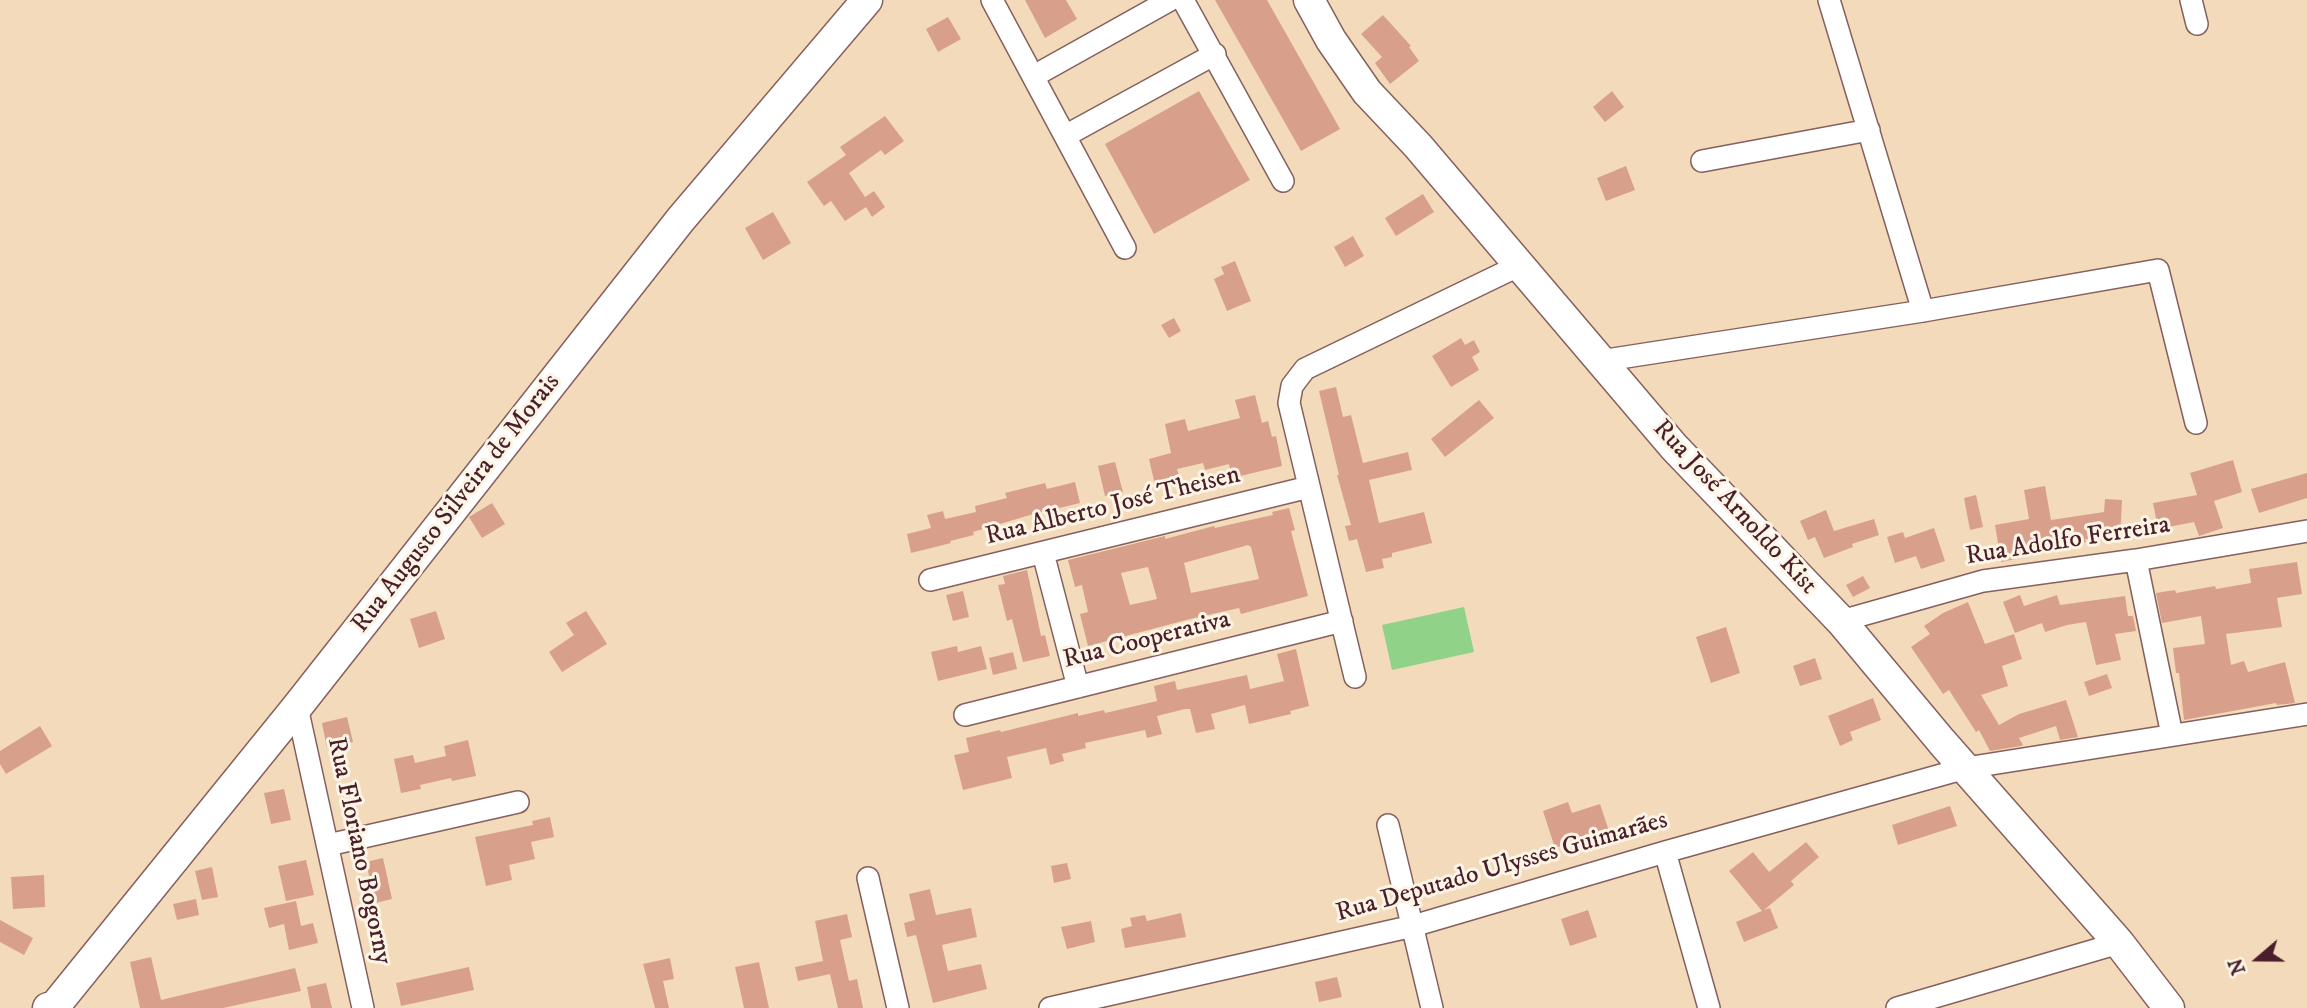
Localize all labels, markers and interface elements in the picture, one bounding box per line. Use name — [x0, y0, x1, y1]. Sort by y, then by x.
street label: Rua Augusto Silveira de Morais — [346, 368, 568, 640]
street label: Rua José Arnoldo Kist — [1645, 414, 1823, 602]
street label: Rua Alberto José Theisen — [982, 460, 1244, 554]
street label: Rua Adolfo Ferreira — [1964, 510, 2172, 574]
street label: Rua Cooperativa — [1060, 605, 1234, 677]
street label: Rua Floriano Bogorny — [319, 735, 397, 967]
street label: Rua Deputado Ulysses Guimarães — [1333, 806, 1671, 930]
north arrow — [2223, 924, 2293, 994]
text: N — [2224, 955, 2251, 978]

